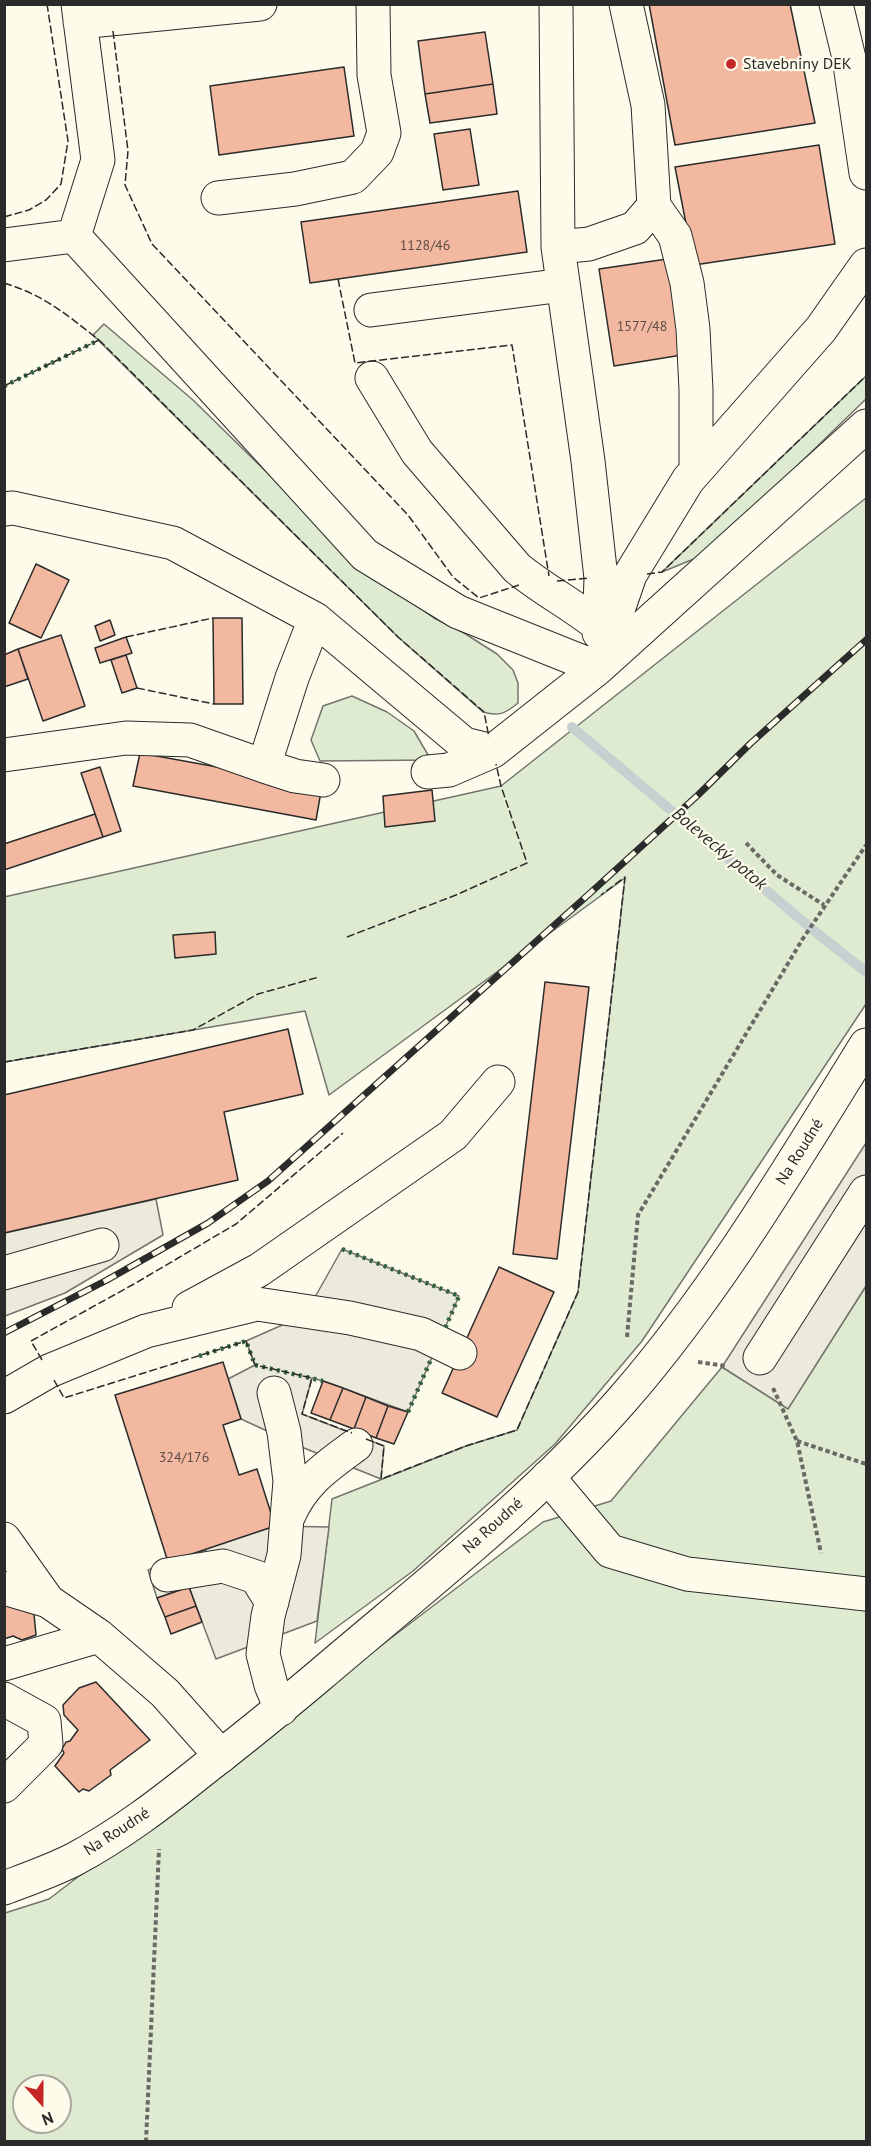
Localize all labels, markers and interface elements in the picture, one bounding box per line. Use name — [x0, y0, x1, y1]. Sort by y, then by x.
place label: Stavebniny DEK — [743, 54, 851, 74]
marker: Stavebniny DEK — [724, 57, 738, 71]
house number: 1128/46 — [400, 238, 450, 254]
house number: 1577/48 — [617, 319, 667, 335]
water label: Bolevecký potok — [667, 803, 771, 895]
street label: Na Roudné — [772, 1115, 828, 1189]
house number: 324/176 — [159, 1450, 209, 1466]
street label: Na Roudné — [459, 1494, 527, 1558]
street label: Na Roudné — [81, 1804, 153, 1860]
north arrow — [12, 2074, 72, 2134]
text: N — [39, 2108, 56, 2130]

